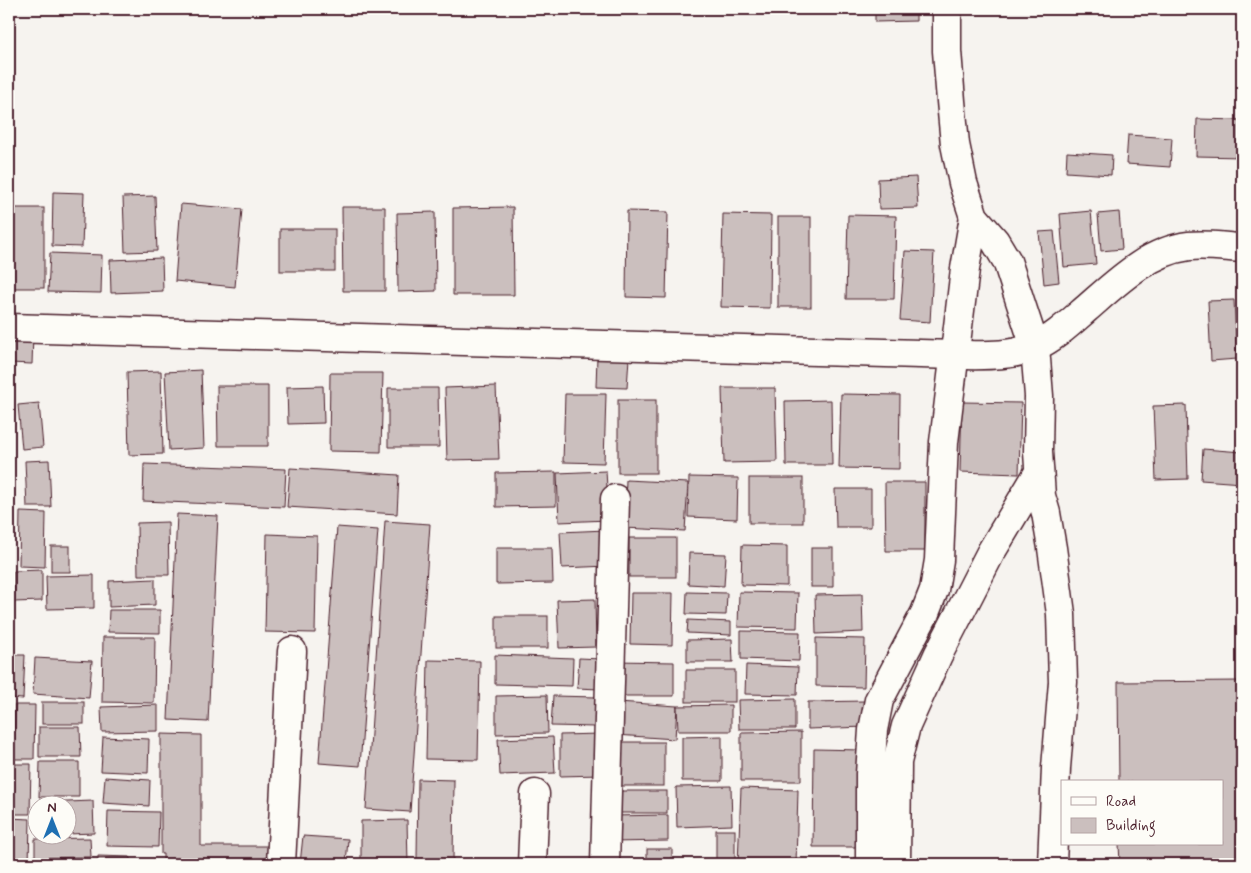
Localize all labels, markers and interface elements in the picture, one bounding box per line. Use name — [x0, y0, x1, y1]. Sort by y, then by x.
legend — [1061, 780, 1224, 846]
text: Road — [1106, 792, 1136, 812]
north arrow — [28, 796, 78, 846]
text: N — [47, 799, 57, 817]
text: Building — [1106, 816, 1156, 837]

